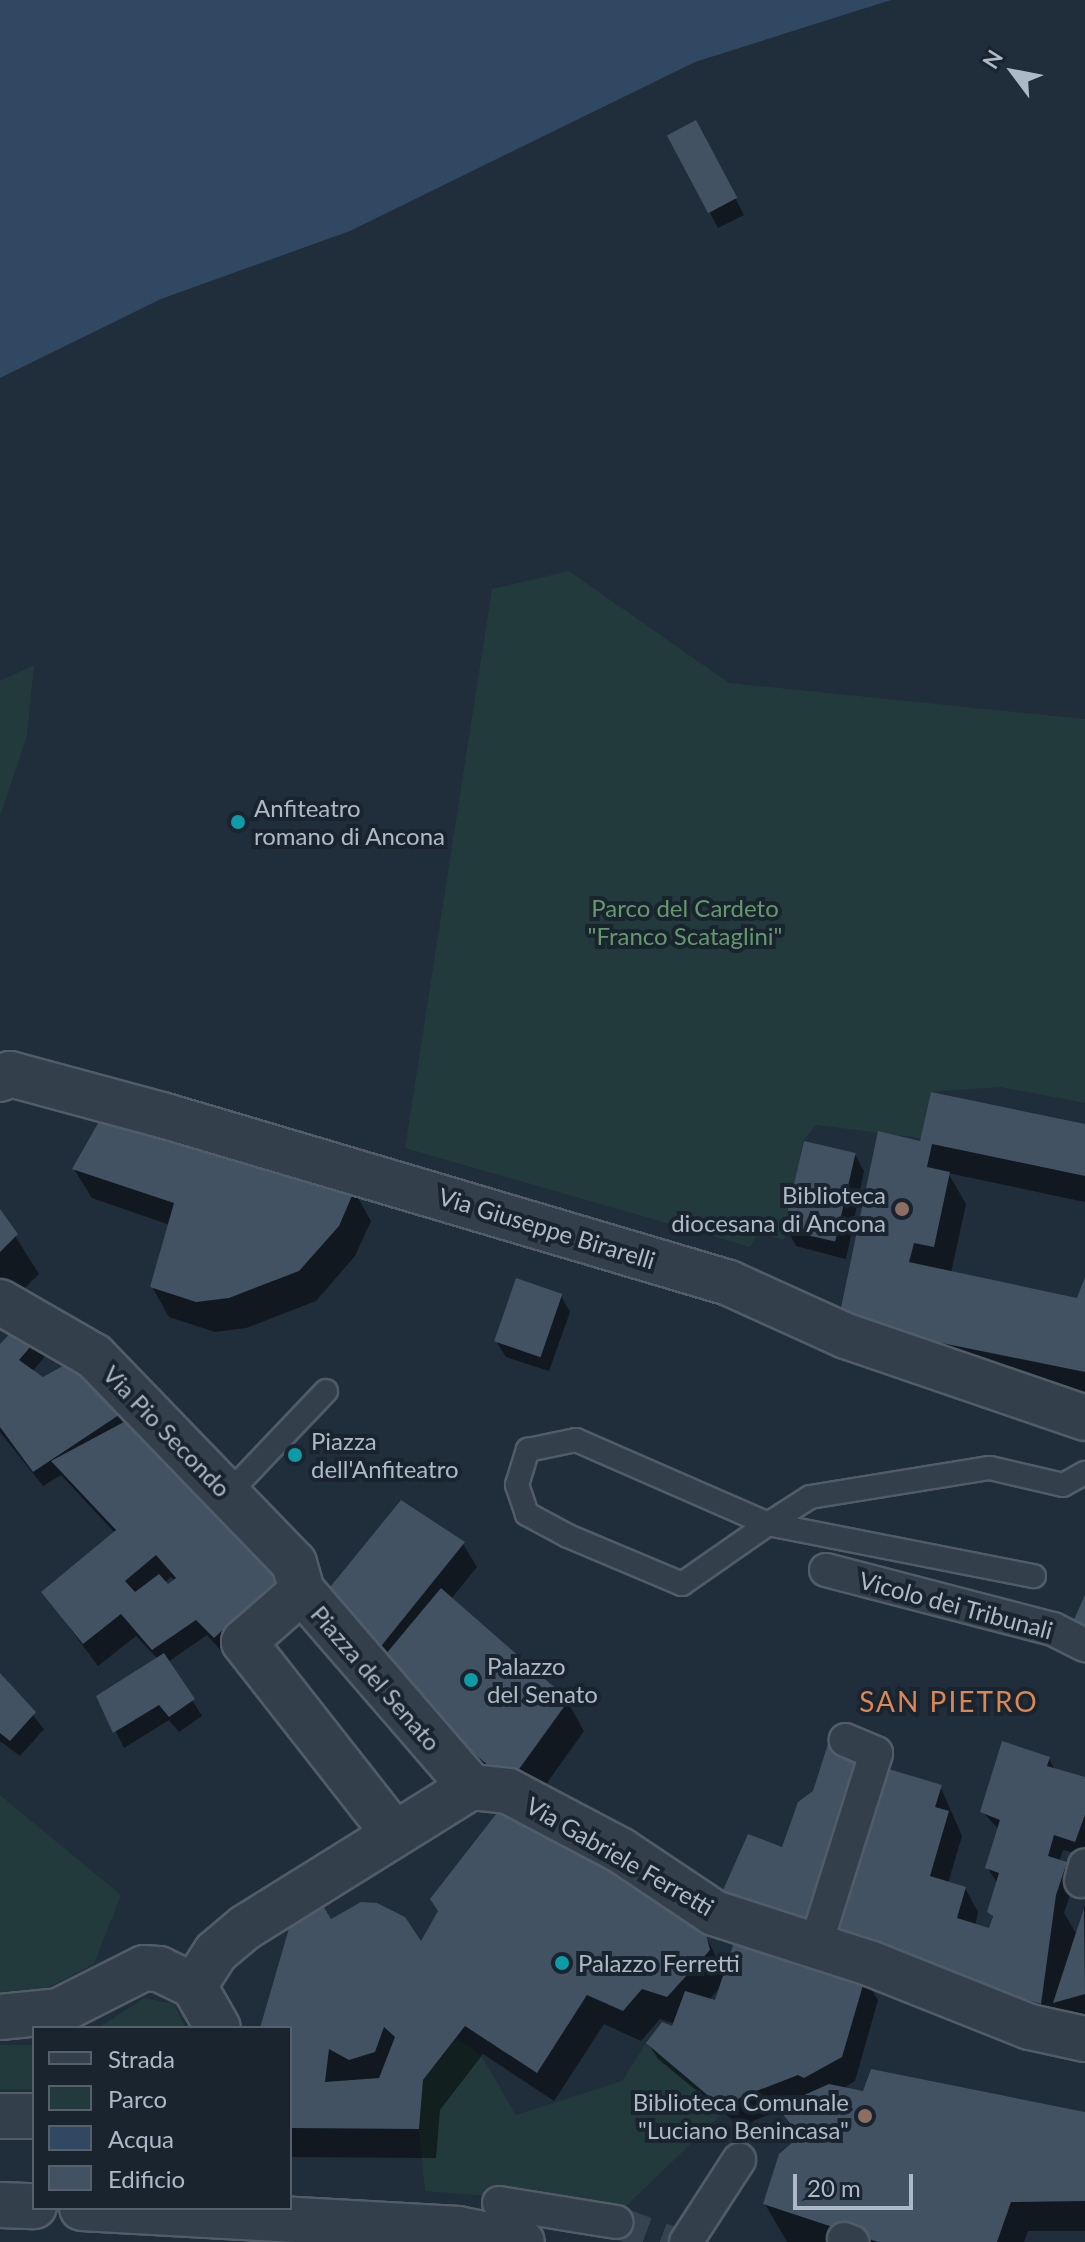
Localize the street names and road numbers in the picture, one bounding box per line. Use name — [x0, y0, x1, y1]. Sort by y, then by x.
street label: Via Giuseppe Birarelli — [435, 1181, 659, 1275]
street label: Via Pio Secondo — [97, 1360, 237, 1502]
street label: Vicolo dei Tribunali — [856, 1565, 1056, 1645]
street label: Piazza del Senato — [305, 1600, 447, 1756]
street label: Via Gabriele Ferretti — [521, 1791, 719, 1921]

